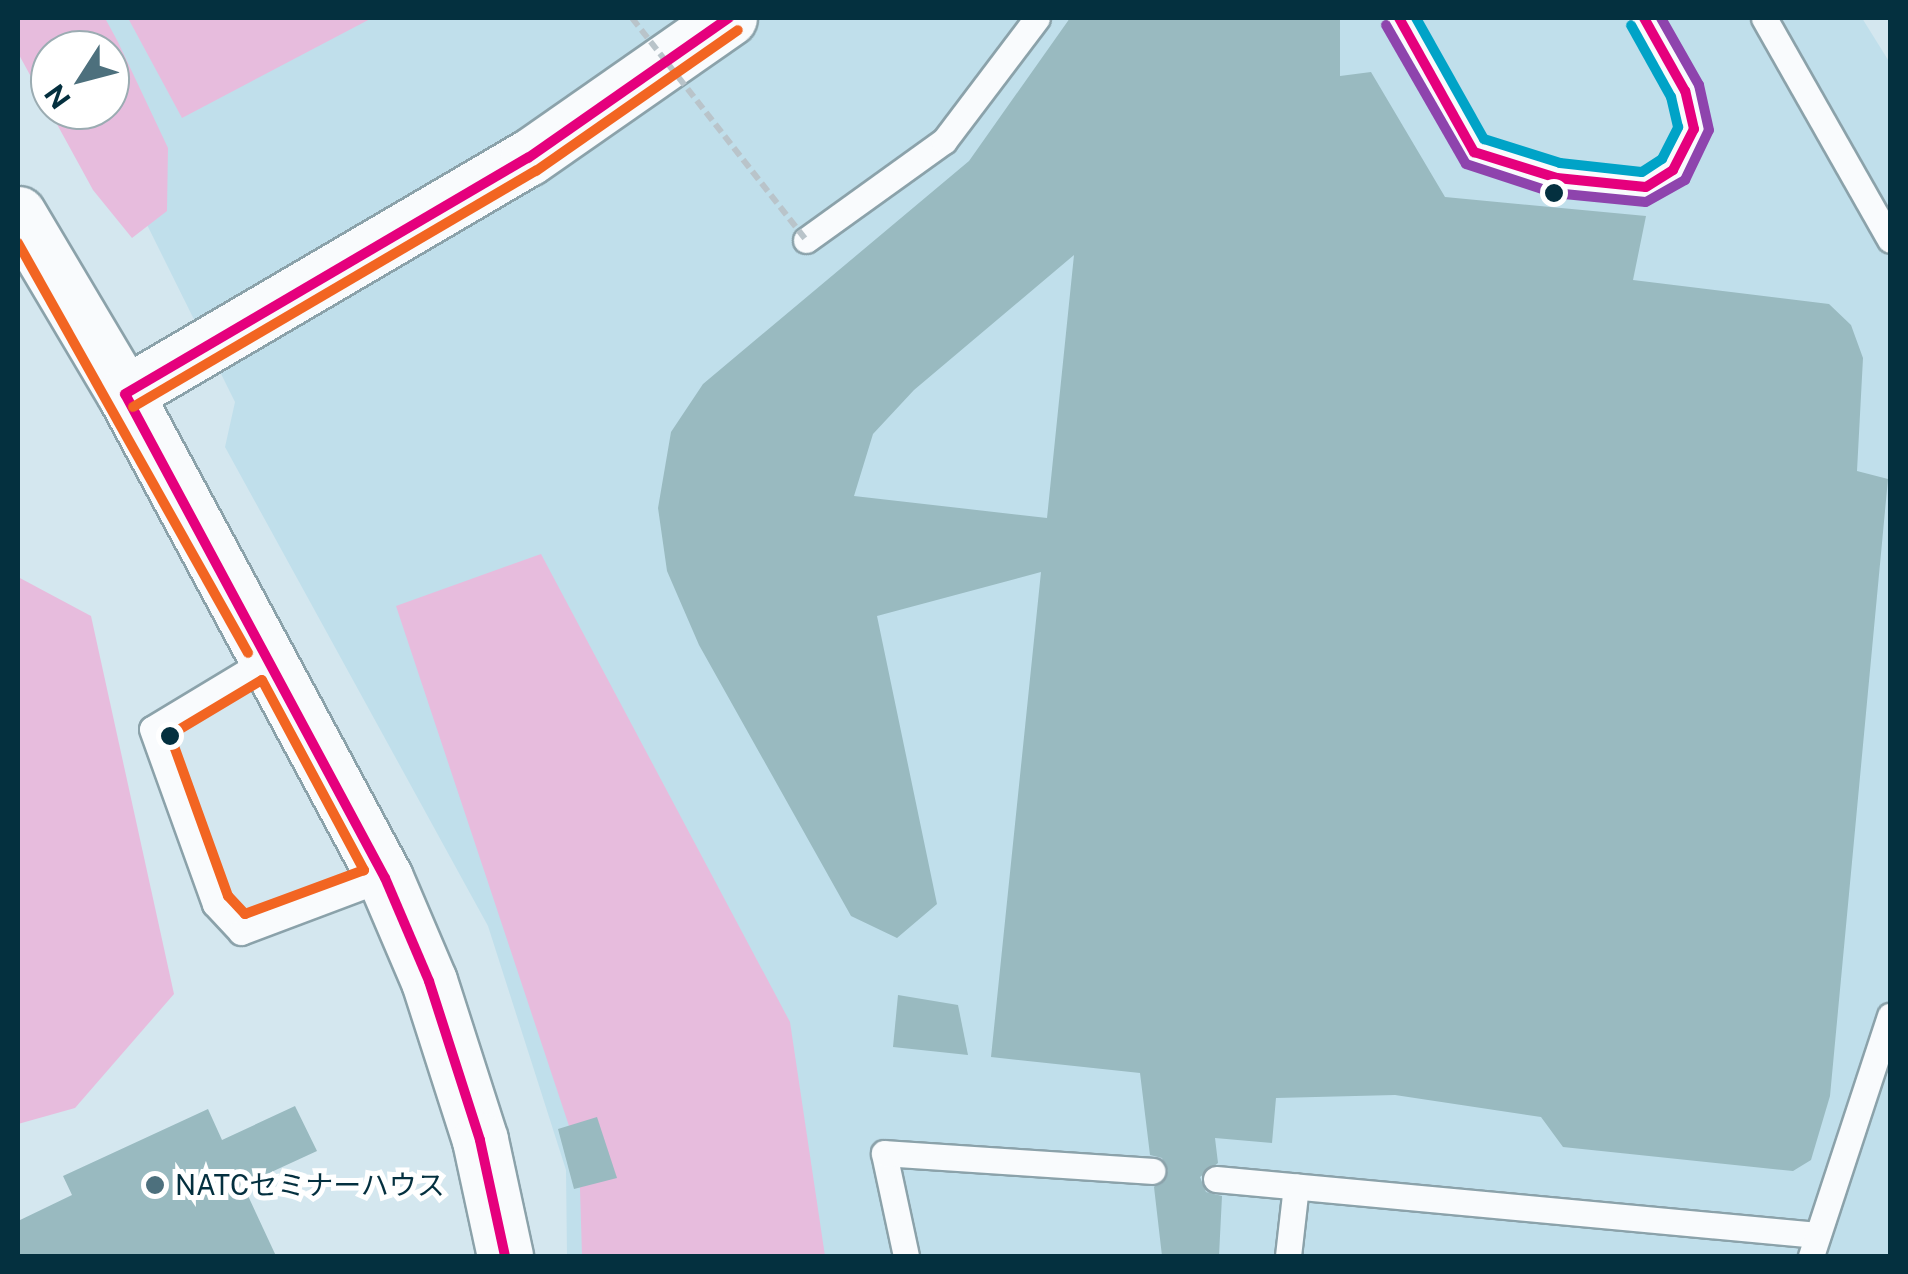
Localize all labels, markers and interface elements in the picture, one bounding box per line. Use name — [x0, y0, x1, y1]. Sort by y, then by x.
north arrow — [30, 30, 130, 130]
text: N — [37, 78, 77, 115]
unlabelled marker — [1544, 183, 1564, 203]
unlabelled marker — [160, 726, 180, 746]
place label: NATCセミナーハウス — [175, 1168, 445, 1202]
marker: NATCセミナーハウス — [144, 1174, 166, 1196]

